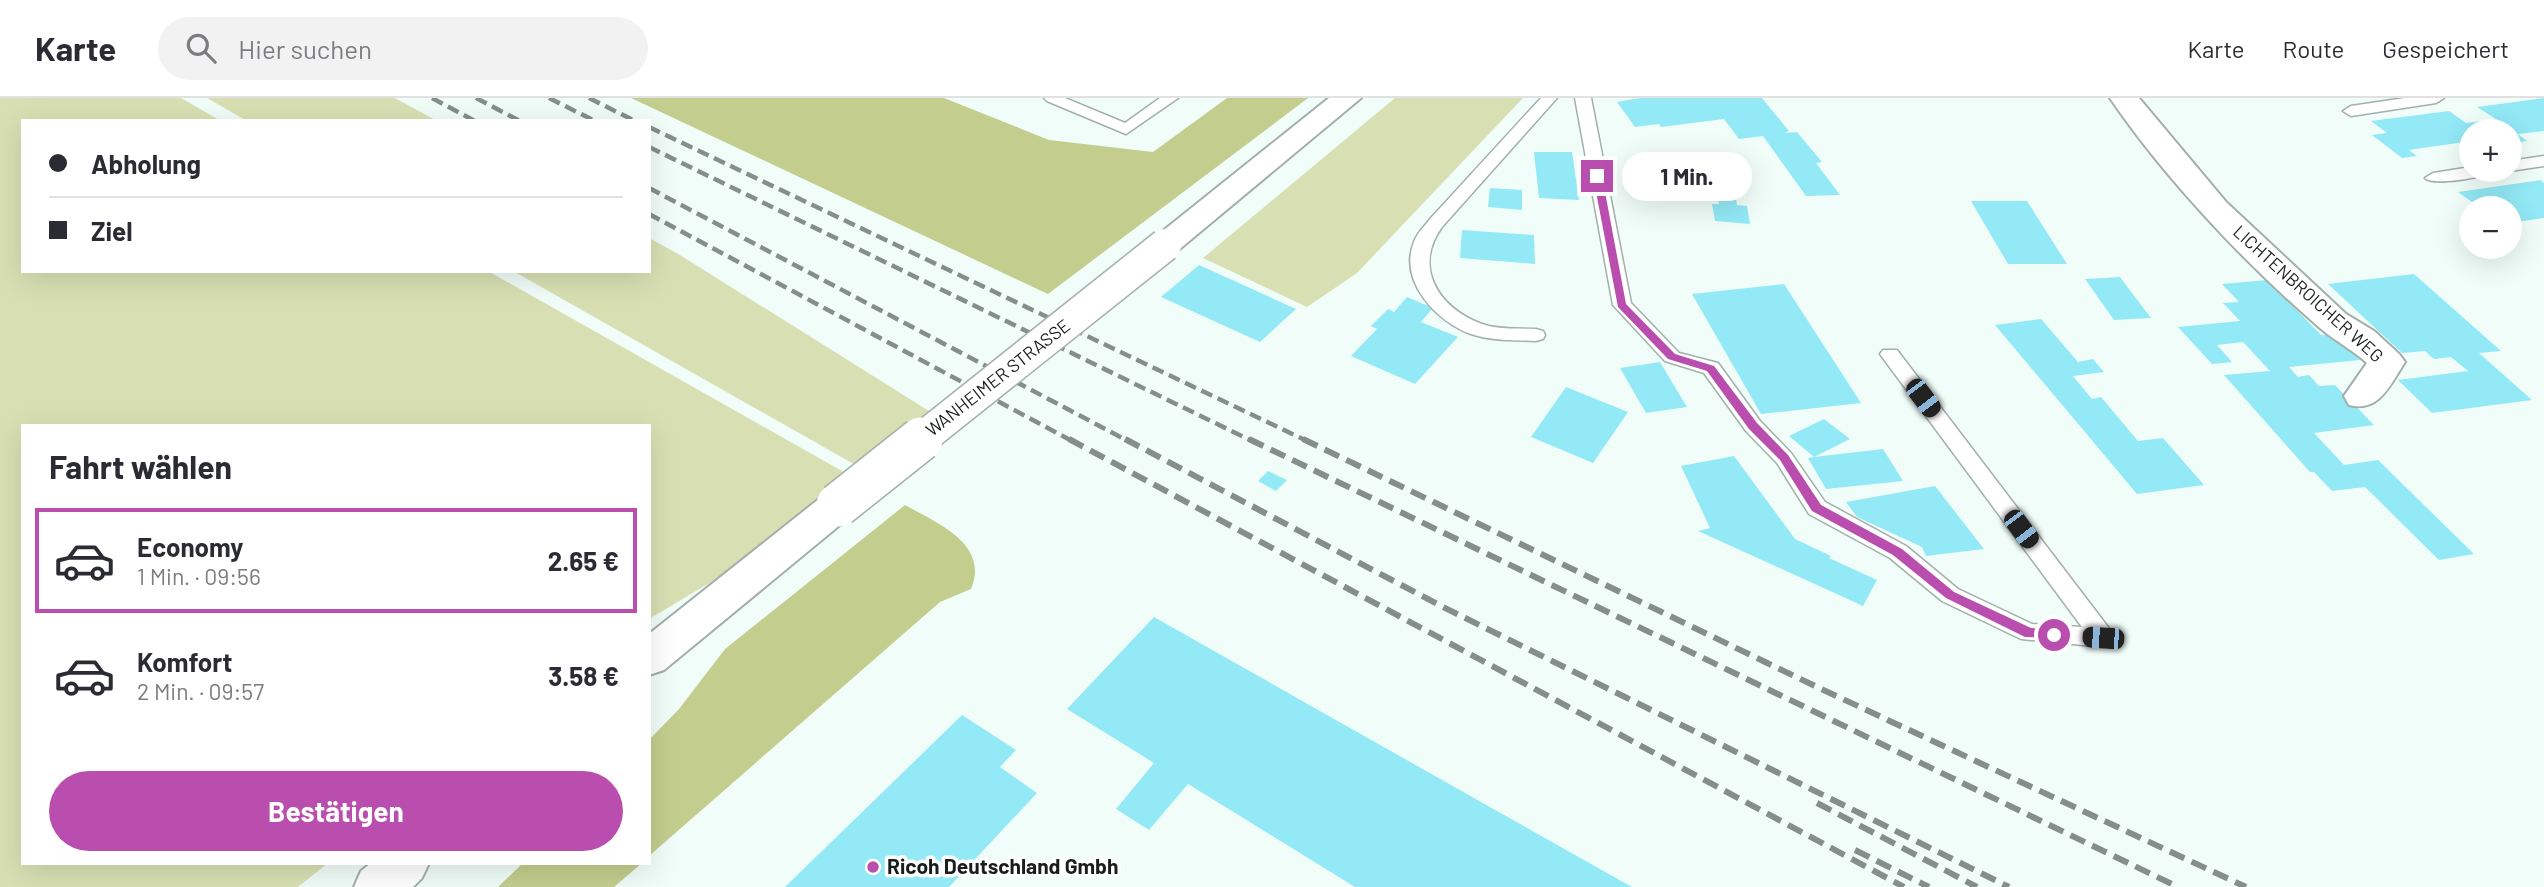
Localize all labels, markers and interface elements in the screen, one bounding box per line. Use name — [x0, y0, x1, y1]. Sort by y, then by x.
search box — [158, 17, 648, 80]
text: Karte — [35, 28, 116, 68]
icon: search — [182, 29, 220, 67]
text: Hier suchen — [238, 33, 372, 64]
text: Karte — [2187, 34, 2245, 63]
text: Route — [2283, 34, 2344, 63]
text: Gespeichert — [2382, 34, 2509, 63]
map controls — [2459, 119, 2522, 259]
button: + — [2459, 119, 2522, 182]
text: Abholung — [91, 148, 201, 179]
callout: 1 Min. — [1622, 152, 1751, 200]
route end — [1581, 160, 1613, 192]
text: 1 Min. — [1660, 162, 1714, 190]
button: − — [2459, 196, 2522, 259]
text: Ziel — [91, 215, 133, 246]
street label: LICHTENBROICHER WEG — [2229, 220, 2388, 366]
street label: WANHEIMER STRASSE — [921, 314, 1074, 440]
car — [1902, 375, 1945, 421]
text: Fahrt wählen — [49, 447, 232, 485]
car — [2000, 506, 2043, 552]
icon: car — [53, 529, 116, 592]
text: Economy — [137, 531, 243, 562]
text: 2.65 € — [548, 545, 619, 576]
text: 1 Min. · 09:56 — [137, 562, 261, 590]
route start — [2038, 619, 2070, 651]
car — [2082, 626, 2125, 650]
icon: car — [53, 644, 116, 707]
text: Komfort — [137, 646, 232, 677]
text: 3.58 € — [548, 660, 619, 691]
text: 2 Min. · 09:57 — [137, 677, 264, 705]
button: Bestätigen — [49, 771, 623, 851]
place label: Ricoh Deutschland Gmbh — [887, 853, 1118, 878]
marker: Ricoh Deutschland Gmbh — [865, 859, 881, 875]

